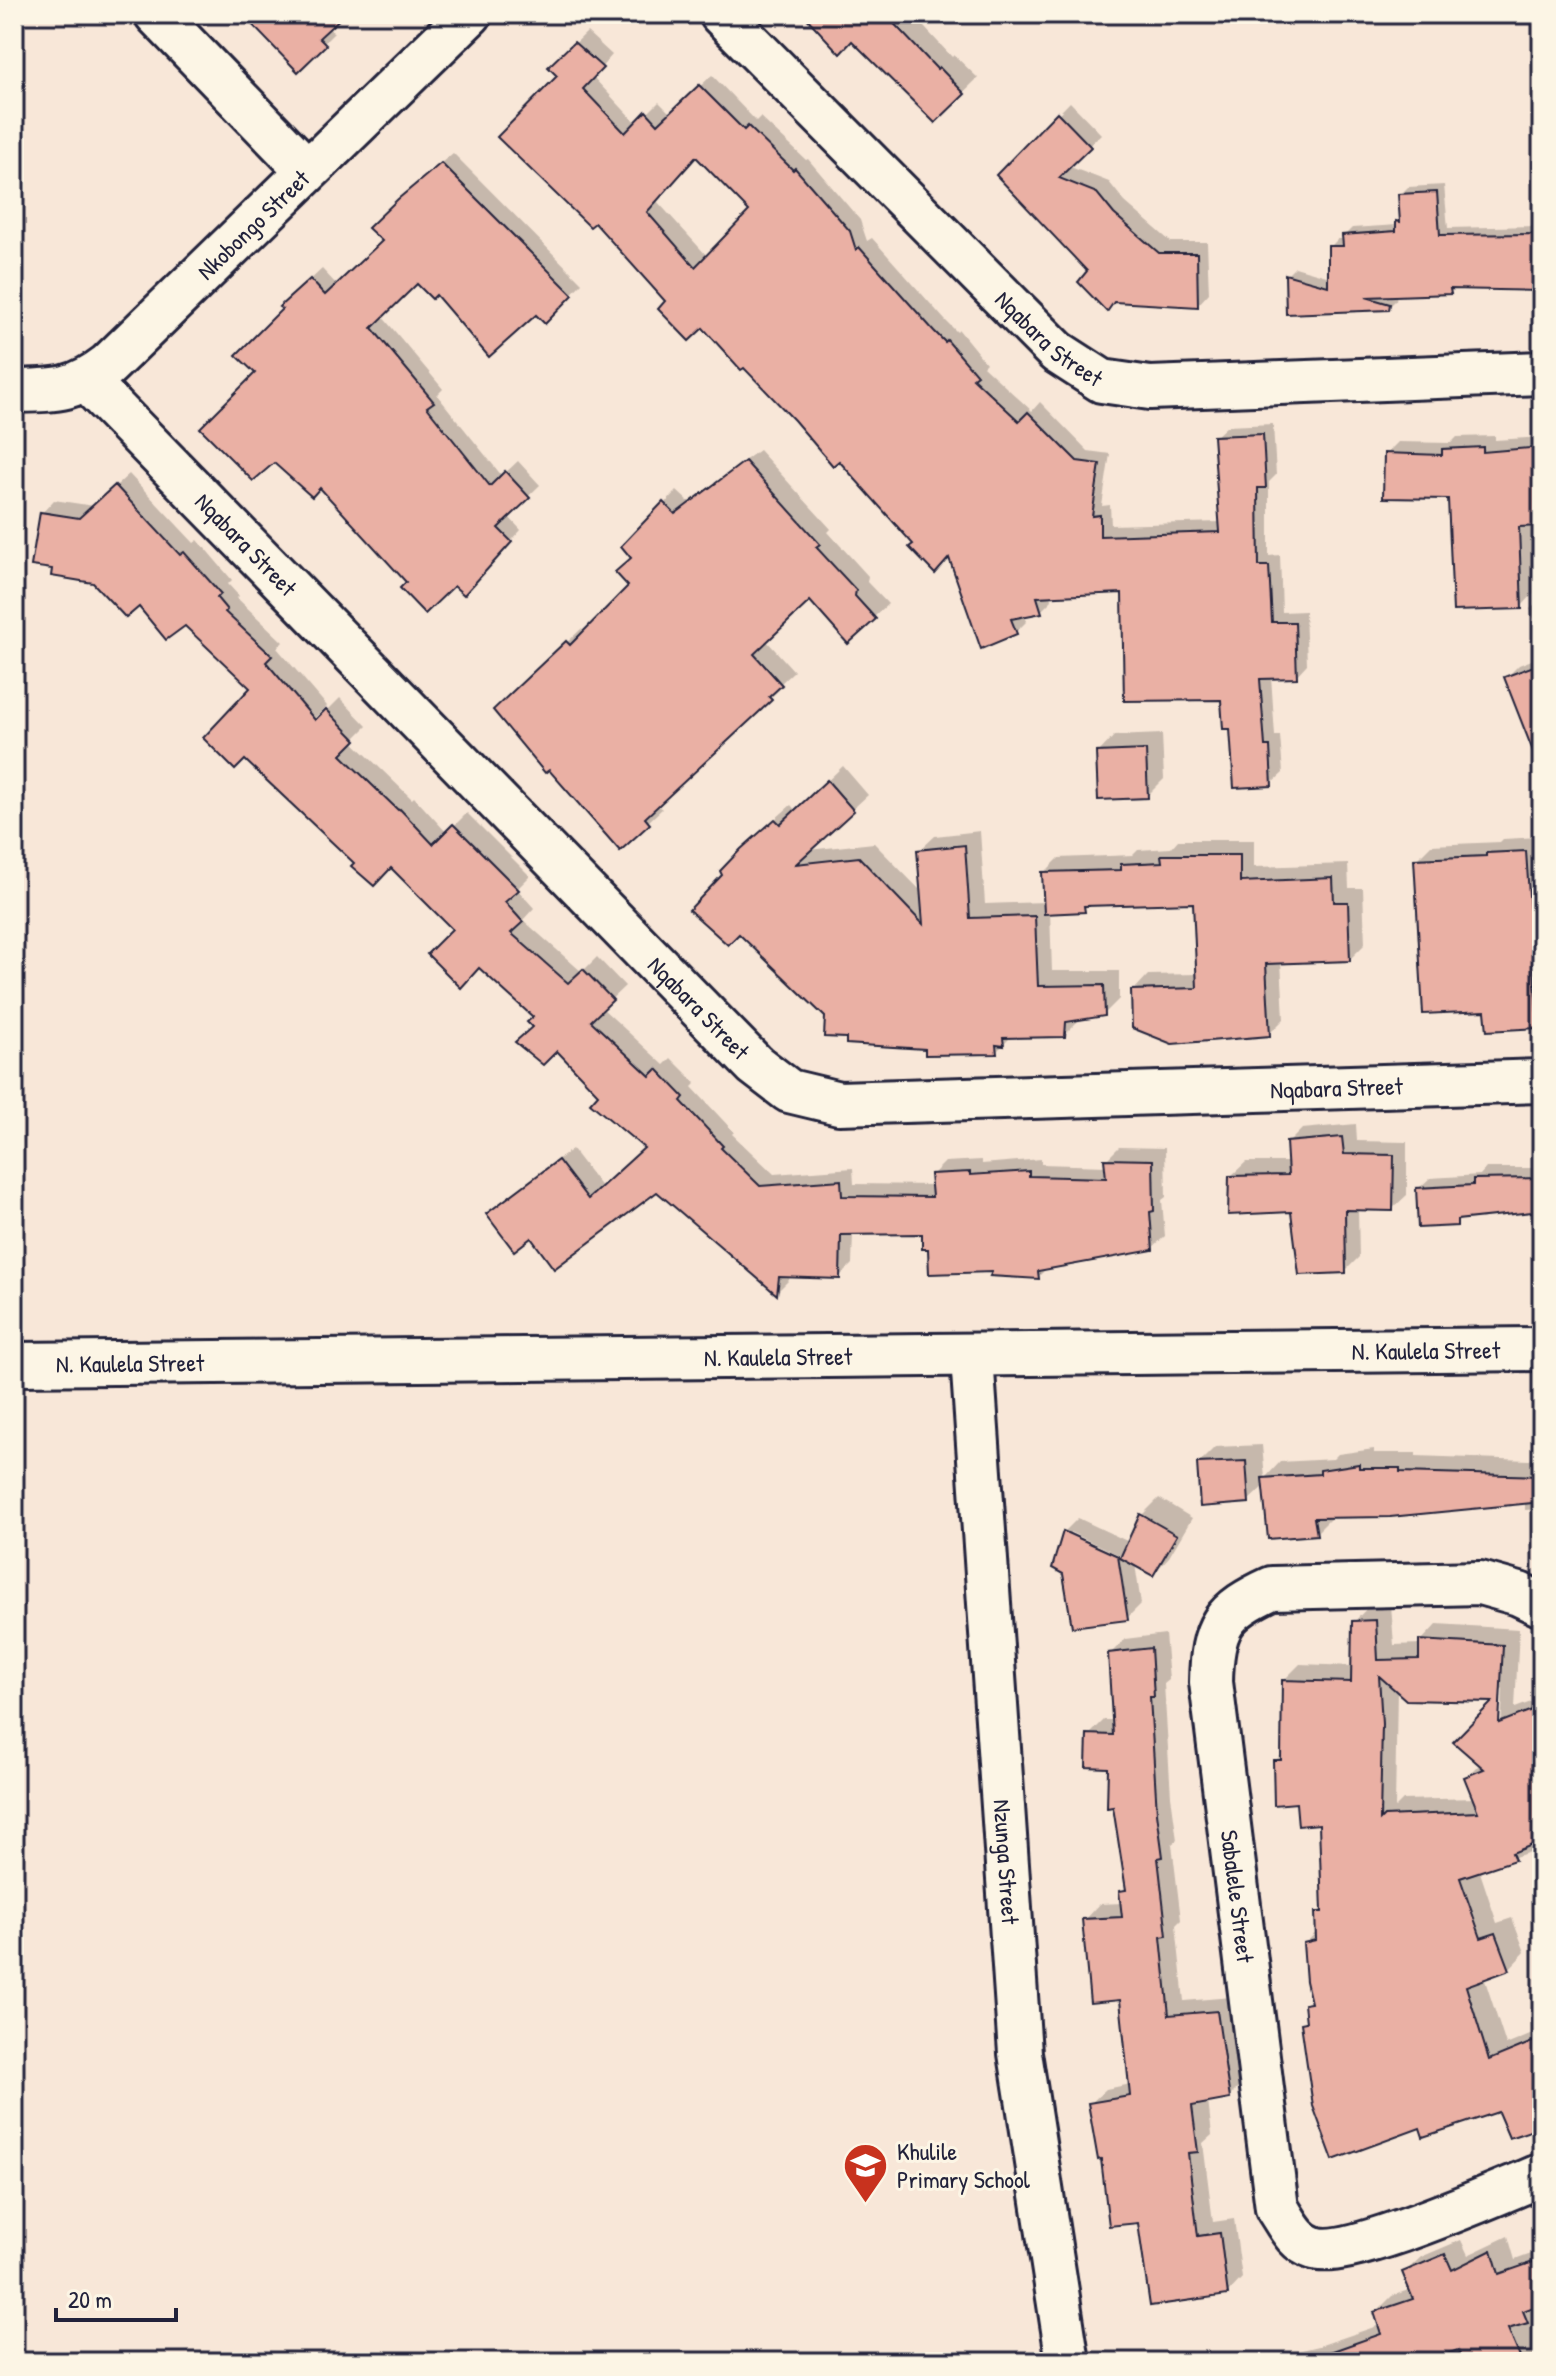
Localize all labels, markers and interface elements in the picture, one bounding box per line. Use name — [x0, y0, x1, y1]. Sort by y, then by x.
street label: Nkobongo Street — [190, 162, 317, 286]
street label: Nqabara Street — [989, 283, 1110, 394]
street label: Nqabara Street — [188, 485, 305, 603]
street label: Nqabara Street — [641, 949, 757, 1067]
street label: Nqabara Street — [1270, 1069, 1404, 1106]
street label: N. Kaulela Street — [1352, 1333, 1501, 1367]
street label: N. Kaulela Street — [704, 1340, 853, 1373]
street label: N. Kaulela Street — [56, 1346, 205, 1380]
street label: Nzunga Street — [987, 1798, 1027, 1926]
street label: Sabalele Street — [1214, 1828, 1262, 1965]
place label: Khulile Primary School — [897, 2135, 1031, 2195]
school or university icon: Khulile Primary School — [842, 2141, 890, 2204]
scale bar — [56, 2272, 176, 2322]
text: 20 m — [68, 2283, 112, 2315]

